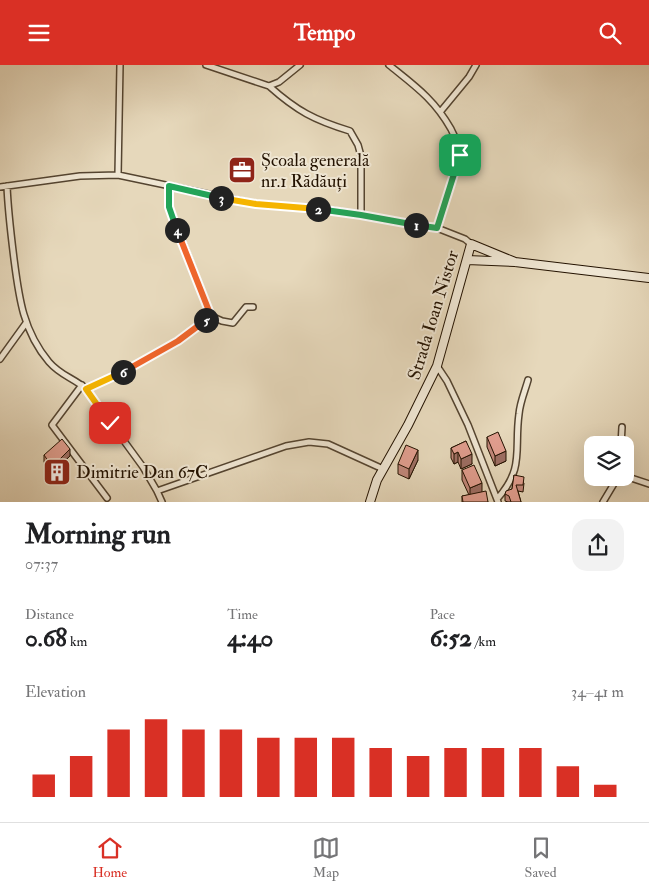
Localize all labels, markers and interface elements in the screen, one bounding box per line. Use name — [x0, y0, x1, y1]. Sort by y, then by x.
icon: menu — [25, 19, 53, 47]
text: Tempo — [294, 19, 355, 47]
icon: search — [596, 19, 624, 47]
pin — [439, 134, 481, 176]
icon: arrive — [446, 141, 474, 169]
place label: Școala generală nr.1 Rădăuți — [261, 149, 370, 193]
office icon: Școala generală nr.1 Rădăuți — [227, 155, 257, 185]
pin: 3 — [208, 185, 234, 211]
text: 3 — [219, 190, 224, 207]
pin: 2 — [306, 197, 330, 221]
text: 2 — [315, 201, 322, 218]
pin: 1 — [404, 213, 428, 237]
pin: 4 — [164, 217, 190, 243]
text: 1 — [414, 217, 419, 234]
text: 4 — [174, 222, 181, 239]
street label: Strada Ioan Nistor — [403, 247, 464, 383]
pin: 5 — [194, 307, 218, 333]
text: 5 — [203, 312, 210, 329]
pin: 6 — [110, 359, 136, 385]
text: 6 — [120, 364, 127, 381]
pin — [89, 402, 131, 444]
icon: check — [96, 409, 124, 437]
map controls — [584, 436, 634, 486]
button: layers — [584, 436, 634, 486]
building icon: Dimitrie Dan 67C — [42, 457, 72, 487]
place label: Dimitrie Dan 67C — [76, 461, 208, 484]
text: Morning run — [25, 517, 171, 552]
button: share — [572, 519, 624, 571]
text: 07:37 — [25, 554, 58, 574]
text: Distance — [25, 606, 74, 623]
text: Time — [227, 606, 258, 623]
text: Pace — [430, 606, 455, 623]
text: 0.68 — [25, 623, 67, 654]
text: 4:40 — [227, 623, 273, 654]
text: 6:52 — [430, 623, 472, 654]
text: km — [67, 633, 87, 650]
text: /km — [472, 633, 496, 650]
text: Elevation — [25, 682, 86, 702]
text: 34–41 m — [571, 682, 624, 702]
tab: Home — [92, 834, 127, 881]
tab: Map — [312, 834, 340, 881]
tab: Saved — [525, 834, 557, 881]

